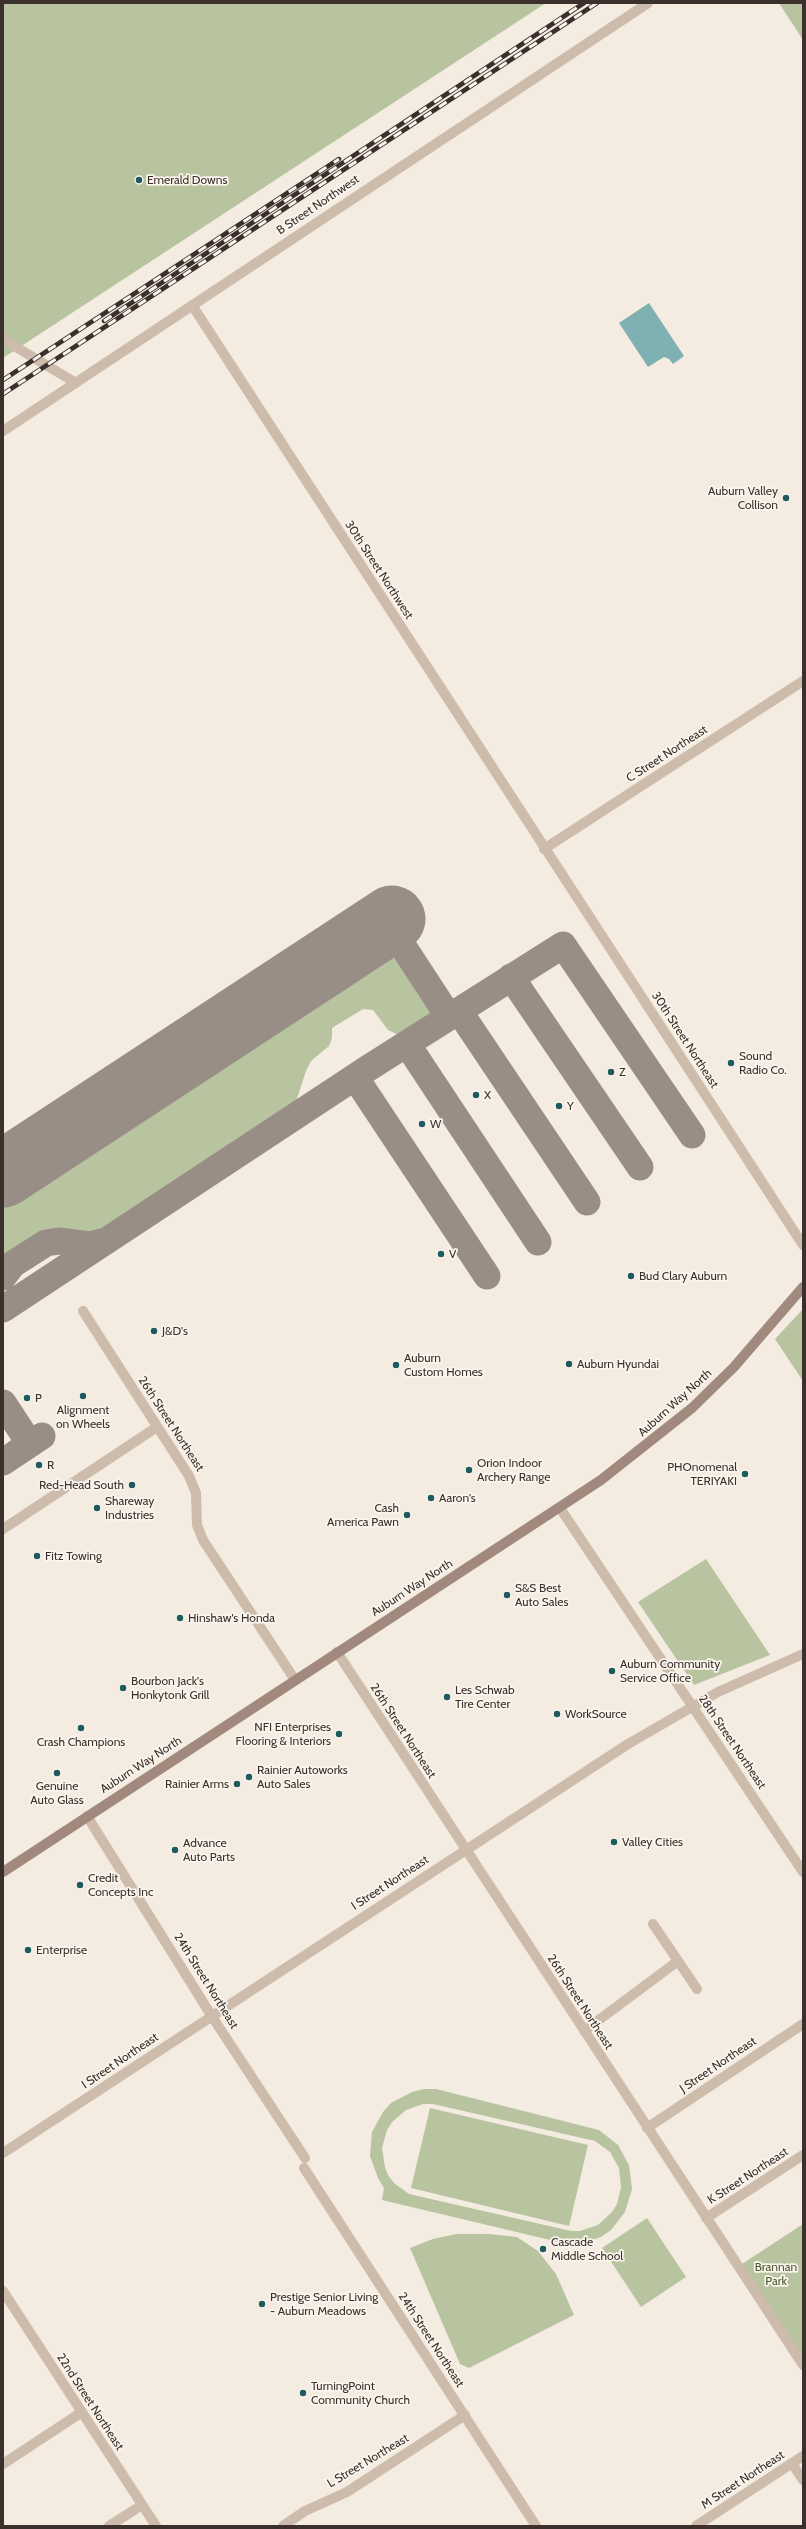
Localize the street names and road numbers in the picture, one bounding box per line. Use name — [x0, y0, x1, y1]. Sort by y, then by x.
street label: B Street Northwest — [274, 172, 362, 238]
street label: 30th Street Northwest — [342, 518, 416, 622]
street label: C Street Northeast — [624, 722, 710, 786]
street label: 30th Street Northeast — [649, 989, 721, 1091]
street label: Auburn Way North — [635, 1366, 715, 1440]
street label: 26th Street Northeast — [135, 1374, 207, 1474]
street label: Auburn Way North — [369, 1556, 455, 1620]
street label: 26th Street Northeast — [367, 1681, 439, 1781]
street label: 28th Street Northeast — [695, 1692, 769, 1792]
street label: Auburn Way North — [98, 1733, 184, 1797]
street label: I Street Northeast — [349, 1853, 431, 1913]
street label: 24th Street Northeast — [171, 1930, 241, 2032]
street label: 26th Street Northeast — [544, 1952, 616, 2052]
street label: I Street Northeast — [79, 2030, 161, 2092]
street label: J Street Northeast — [677, 2034, 759, 2096]
street label: K Street Northeast — [705, 2145, 791, 2207]
street label: 24th Street Northeast — [395, 2290, 467, 2390]
street label: 22nd Street Northeast — [53, 2351, 127, 2453]
street label: L Street Northeast — [325, 2431, 411, 2491]
street label: M Street Northeast — [699, 2448, 787, 2512]

